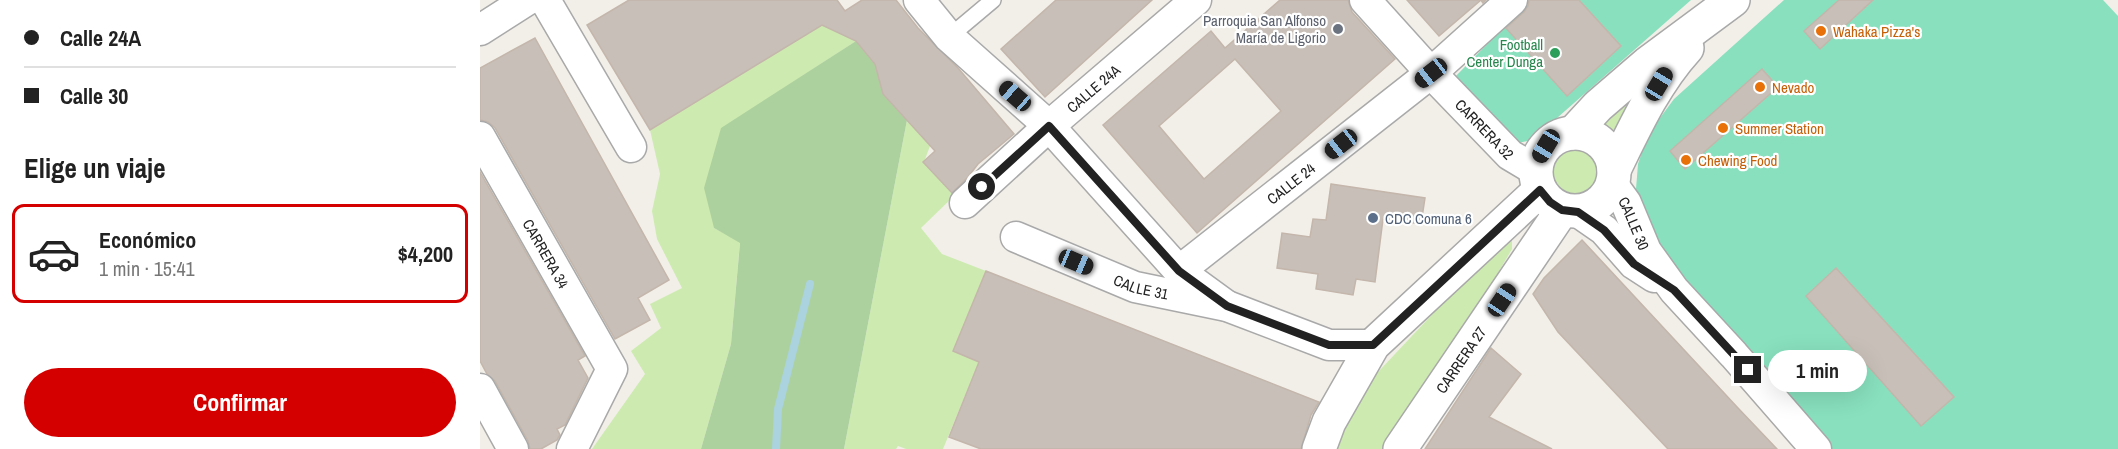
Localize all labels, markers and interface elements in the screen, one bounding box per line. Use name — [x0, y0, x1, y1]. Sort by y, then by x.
place label: Parroquia San Alfonso María de Ligorio — [1203, 10, 1326, 48]
place label: Wahaka Pizza's — [1833, 21, 1920, 42]
marker: Parroquia San Alfonso María de Ligorio — [1331, 22, 1345, 36]
text: Calle 24A — [60, 23, 141, 53]
marker: Wahaka Pizza's — [1814, 24, 1828, 38]
place label: Football Center Dunga — [1466, 34, 1543, 72]
marker: Football Center Dunga — [1548, 46, 1562, 60]
car — [1411, 55, 1451, 91]
street label: CALLE 24A — [1062, 59, 1125, 117]
car — [1642, 64, 1676, 104]
car — [996, 77, 1034, 115]
place label: Nevado — [1772, 77, 1815, 98]
marker: Nevado — [1753, 80, 1767, 94]
text: Calle 30 — [60, 81, 128, 111]
street label: CARRERA 32 — [1451, 94, 1519, 164]
place label: Summer Station — [1735, 118, 1824, 139]
marker: Summer Station — [1716, 121, 1730, 135]
car — [1321, 126, 1361, 162]
car — [1529, 126, 1563, 166]
text: Elige un viaje — [24, 150, 166, 186]
place label: Chewing Food — [1698, 150, 1777, 171]
marker: Chewing Food — [1679, 153, 1693, 167]
street label: CALLE 24 — [1262, 158, 1319, 209]
route start — [968, 173, 995, 200]
street label: CALLE 30 — [1614, 192, 1655, 253]
place label: CDC Comuna 6 — [1385, 208, 1472, 229]
marker: CDC Comuna 6 — [1366, 211, 1380, 225]
street label: CARRERA 34 — [518, 215, 574, 292]
text: Económico — [99, 225, 196, 255]
icon: car — [27, 227, 81, 281]
text: $4,200 — [398, 239, 453, 269]
car — [1056, 247, 1096, 277]
text: 1 min · 15:41 — [99, 255, 195, 282]
street label: CALLE 31 — [1111, 269, 1171, 304]
car — [1484, 280, 1520, 320]
street label: CARRERA 27 — [1430, 322, 1491, 397]
callout: 1 min — [1769, 349, 1868, 391]
route end — [1734, 356, 1761, 383]
text: 1 min — [1796, 357, 1839, 384]
button: Confirmar — [24, 368, 456, 437]

